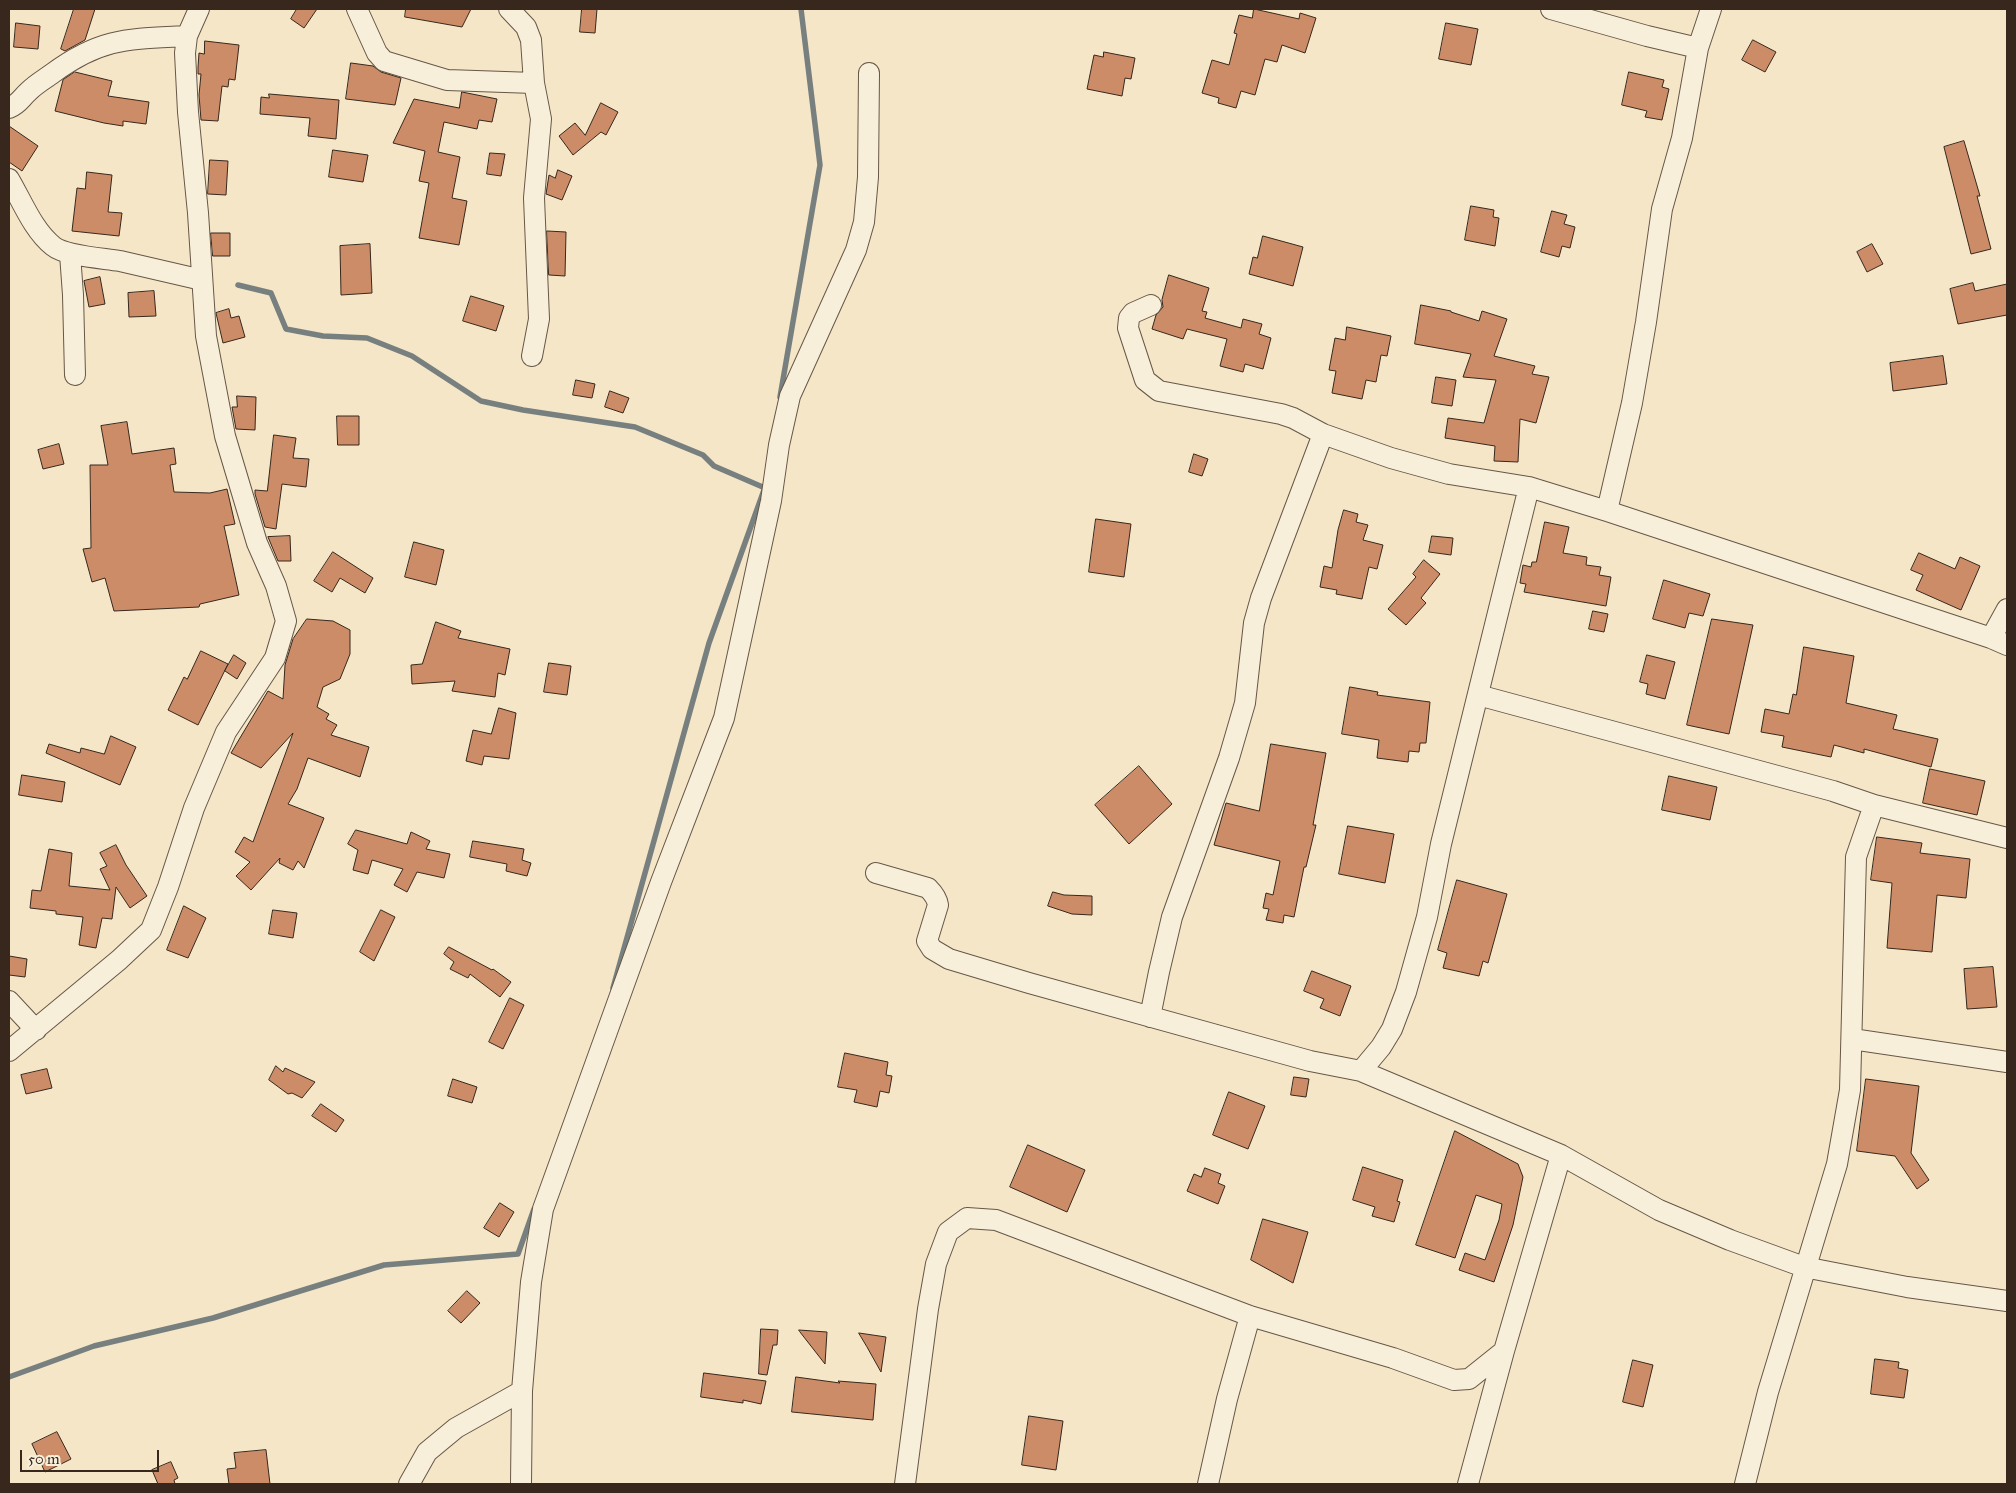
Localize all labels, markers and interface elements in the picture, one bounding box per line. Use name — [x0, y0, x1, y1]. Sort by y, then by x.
scale bar — [22, 1440, 161, 1472]
text: 50 m — [28, 1450, 60, 1468]

